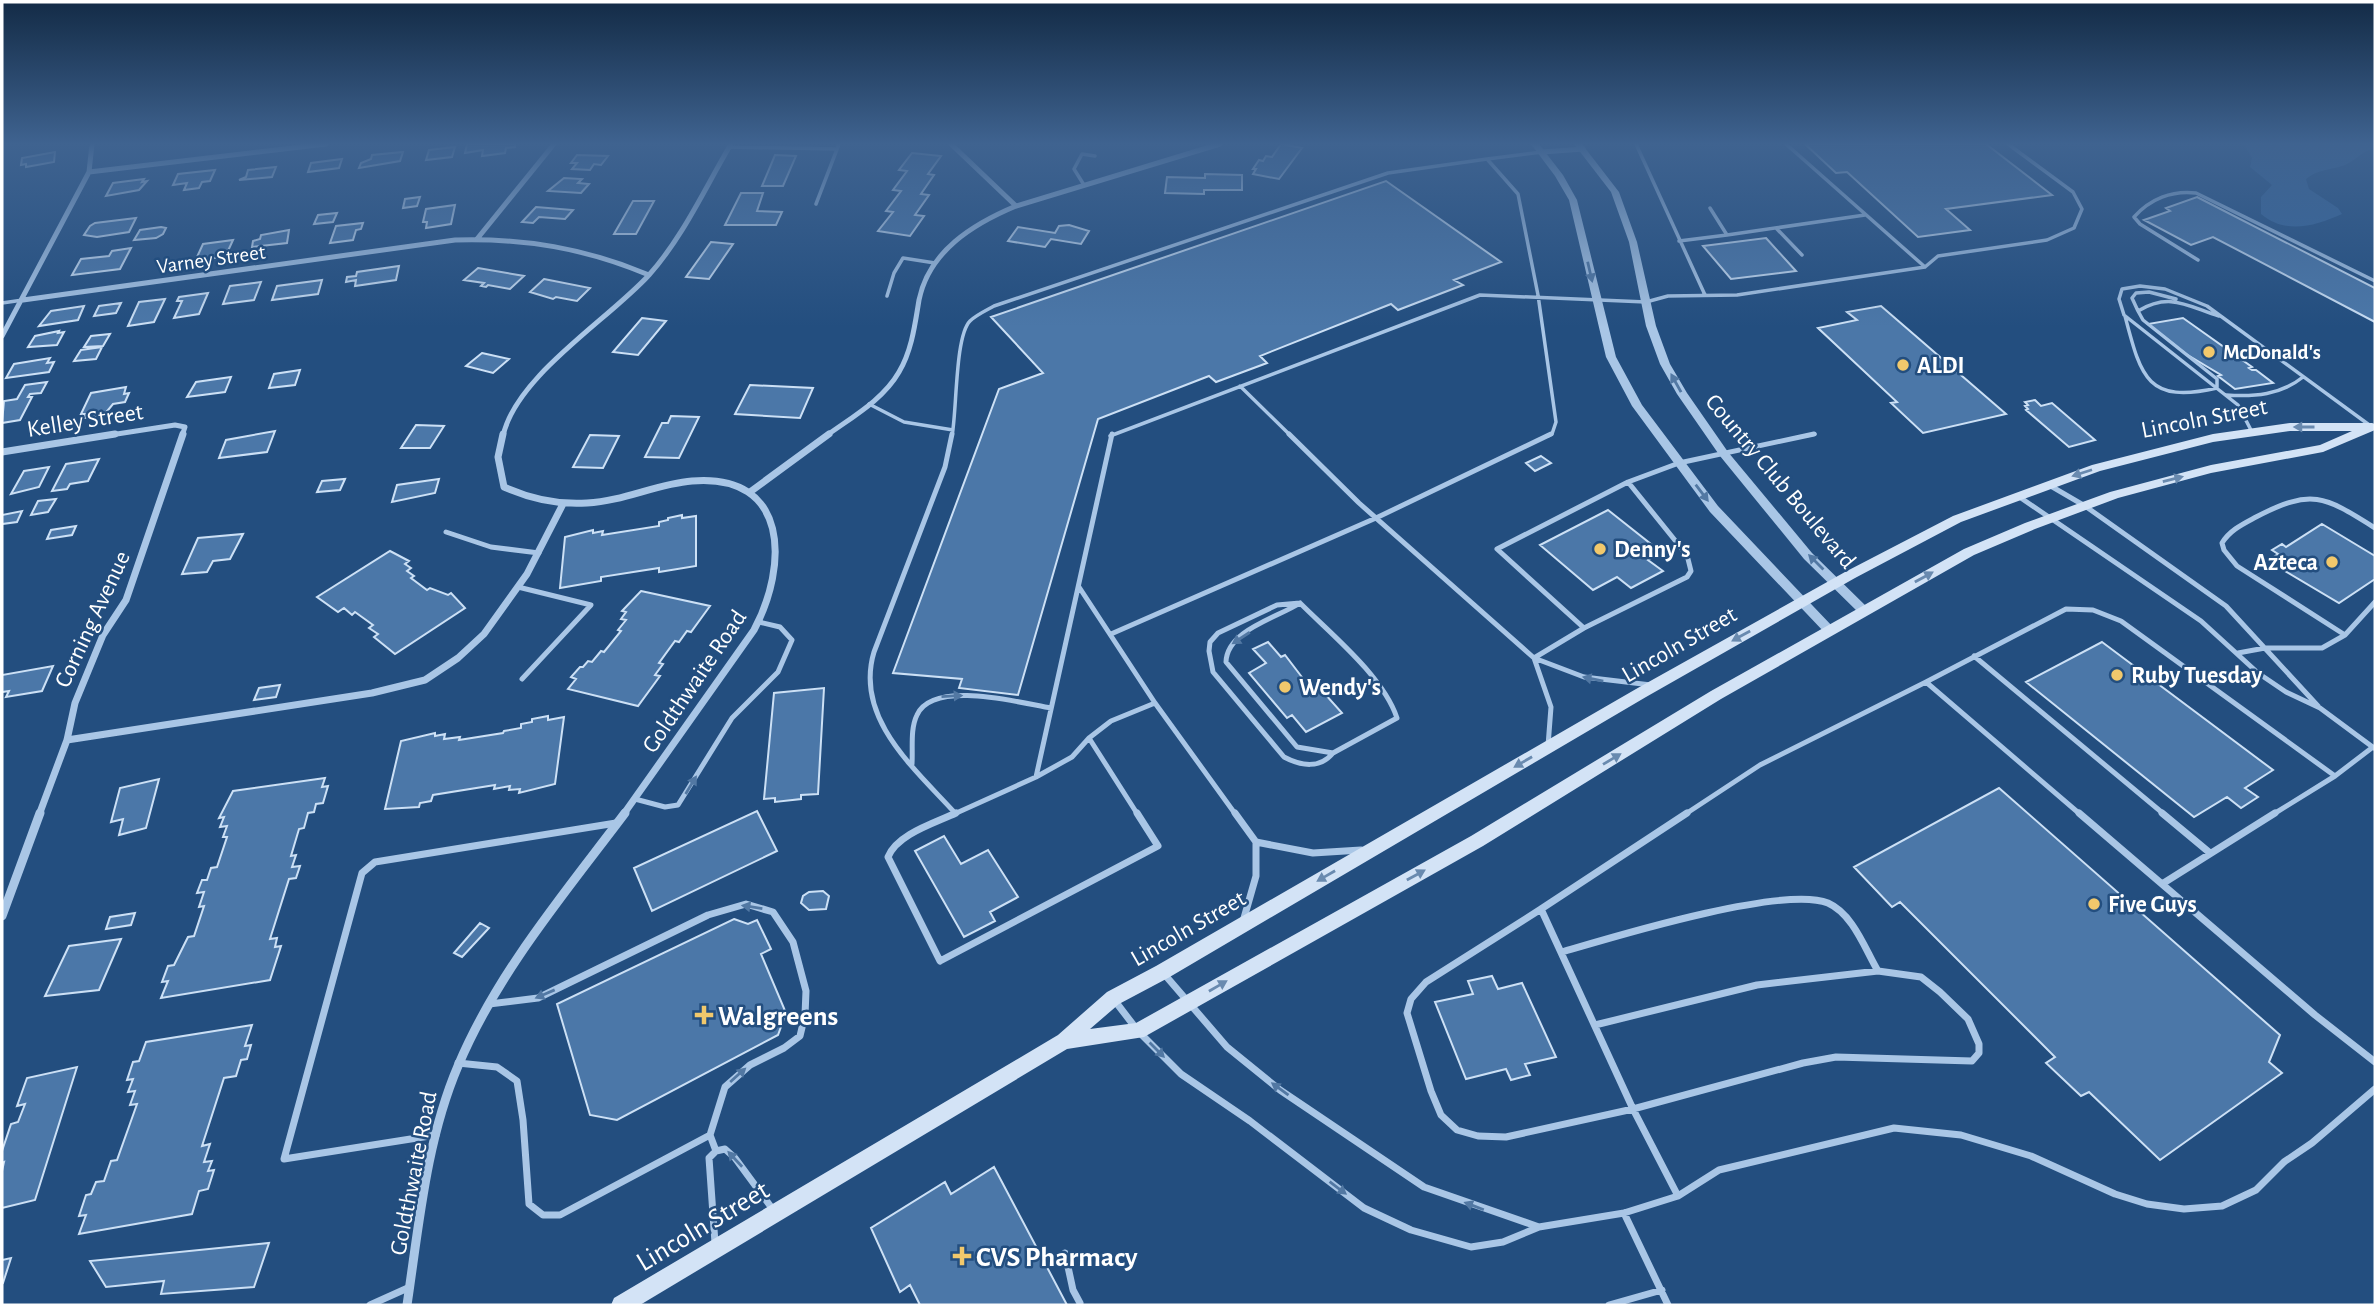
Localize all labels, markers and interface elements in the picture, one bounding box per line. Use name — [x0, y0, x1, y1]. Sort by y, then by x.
street label: Varney Street — [155, 241, 267, 278]
one-way arrow — [1584, 261, 1595, 283]
place label: McDonald's — [2223, 342, 2321, 363]
marker: McDonald's — [2201, 344, 2217, 360]
place label: ALDI — [1917, 354, 1964, 378]
marker: ALDI — [1895, 357, 1911, 373]
one-way arrow — [1670, 374, 1682, 393]
street label: Country Club Boulevard — [1701, 390, 1860, 573]
street label: Lincoln Street — [2139, 395, 2270, 443]
street label: Kelley Street — [25, 400, 145, 442]
one-way arrow — [2292, 421, 2314, 433]
one-way arrow — [2071, 468, 2092, 479]
one-way arrow — [2162, 473, 2184, 484]
one-way arrow — [1695, 483, 1710, 501]
place label: Denny's — [1614, 538, 1691, 562]
marker: Denny's — [1592, 541, 1608, 557]
street label: Corning Avenue — [51, 548, 135, 691]
place label: Azteca — [2254, 551, 2318, 575]
one-way arrow — [1807, 554, 1824, 571]
marker: Azteca — [2324, 554, 2340, 570]
one-way arrow — [1914, 571, 1933, 583]
street label: Lincoln Street — [1618, 602, 1741, 687]
street label: Goldthwaite Road — [638, 606, 751, 757]
one-way arrow — [1732, 630, 1751, 642]
one-way arrow — [1231, 631, 1251, 644]
place label: Ruby Tuesday — [2131, 664, 2262, 688]
marker: Ruby Tuesday — [2109, 667, 2125, 683]
one-way arrow — [1582, 673, 1604, 684]
place label: Wendy's — [1299, 676, 1381, 700]
marker: Wendy's — [1277, 679, 1293, 695]
one-way arrow — [941, 690, 963, 701]
one-way arrow — [1603, 752, 1622, 765]
one-way arrow — [1513, 756, 1532, 768]
one-way arrow — [684, 775, 697, 794]
one-way arrow — [1407, 869, 1426, 881]
one-way arrow — [1316, 870, 1335, 882]
street label: Lincoln Street — [1127, 886, 1250, 971]
place label: Five Guys — [2108, 893, 2197, 917]
marker: Five Guys — [2086, 896, 2102, 912]
one-way arrow — [741, 901, 763, 912]
one-way arrow — [1208, 980, 1228, 992]
one-way arrow — [534, 988, 555, 999]
place label: Walgreens — [718, 1003, 838, 1031]
marker: Walgreens — [696, 1007, 712, 1023]
one-way arrow — [1149, 1042, 1165, 1058]
one-way arrow — [729, 1067, 747, 1083]
one-way arrow — [1271, 1082, 1290, 1096]
street label: Goldthwaite Road — [386, 1089, 442, 1257]
one-way arrow — [727, 1151, 743, 1168]
street label: Lincoln Street — [632, 1176, 774, 1277]
one-way arrow — [1328, 1181, 1347, 1195]
one-way arrow — [1464, 1200, 1485, 1211]
place label: CVS Pharmacy — [976, 1244, 1138, 1272]
marker: CVS Pharmacy — [954, 1248, 970, 1264]

